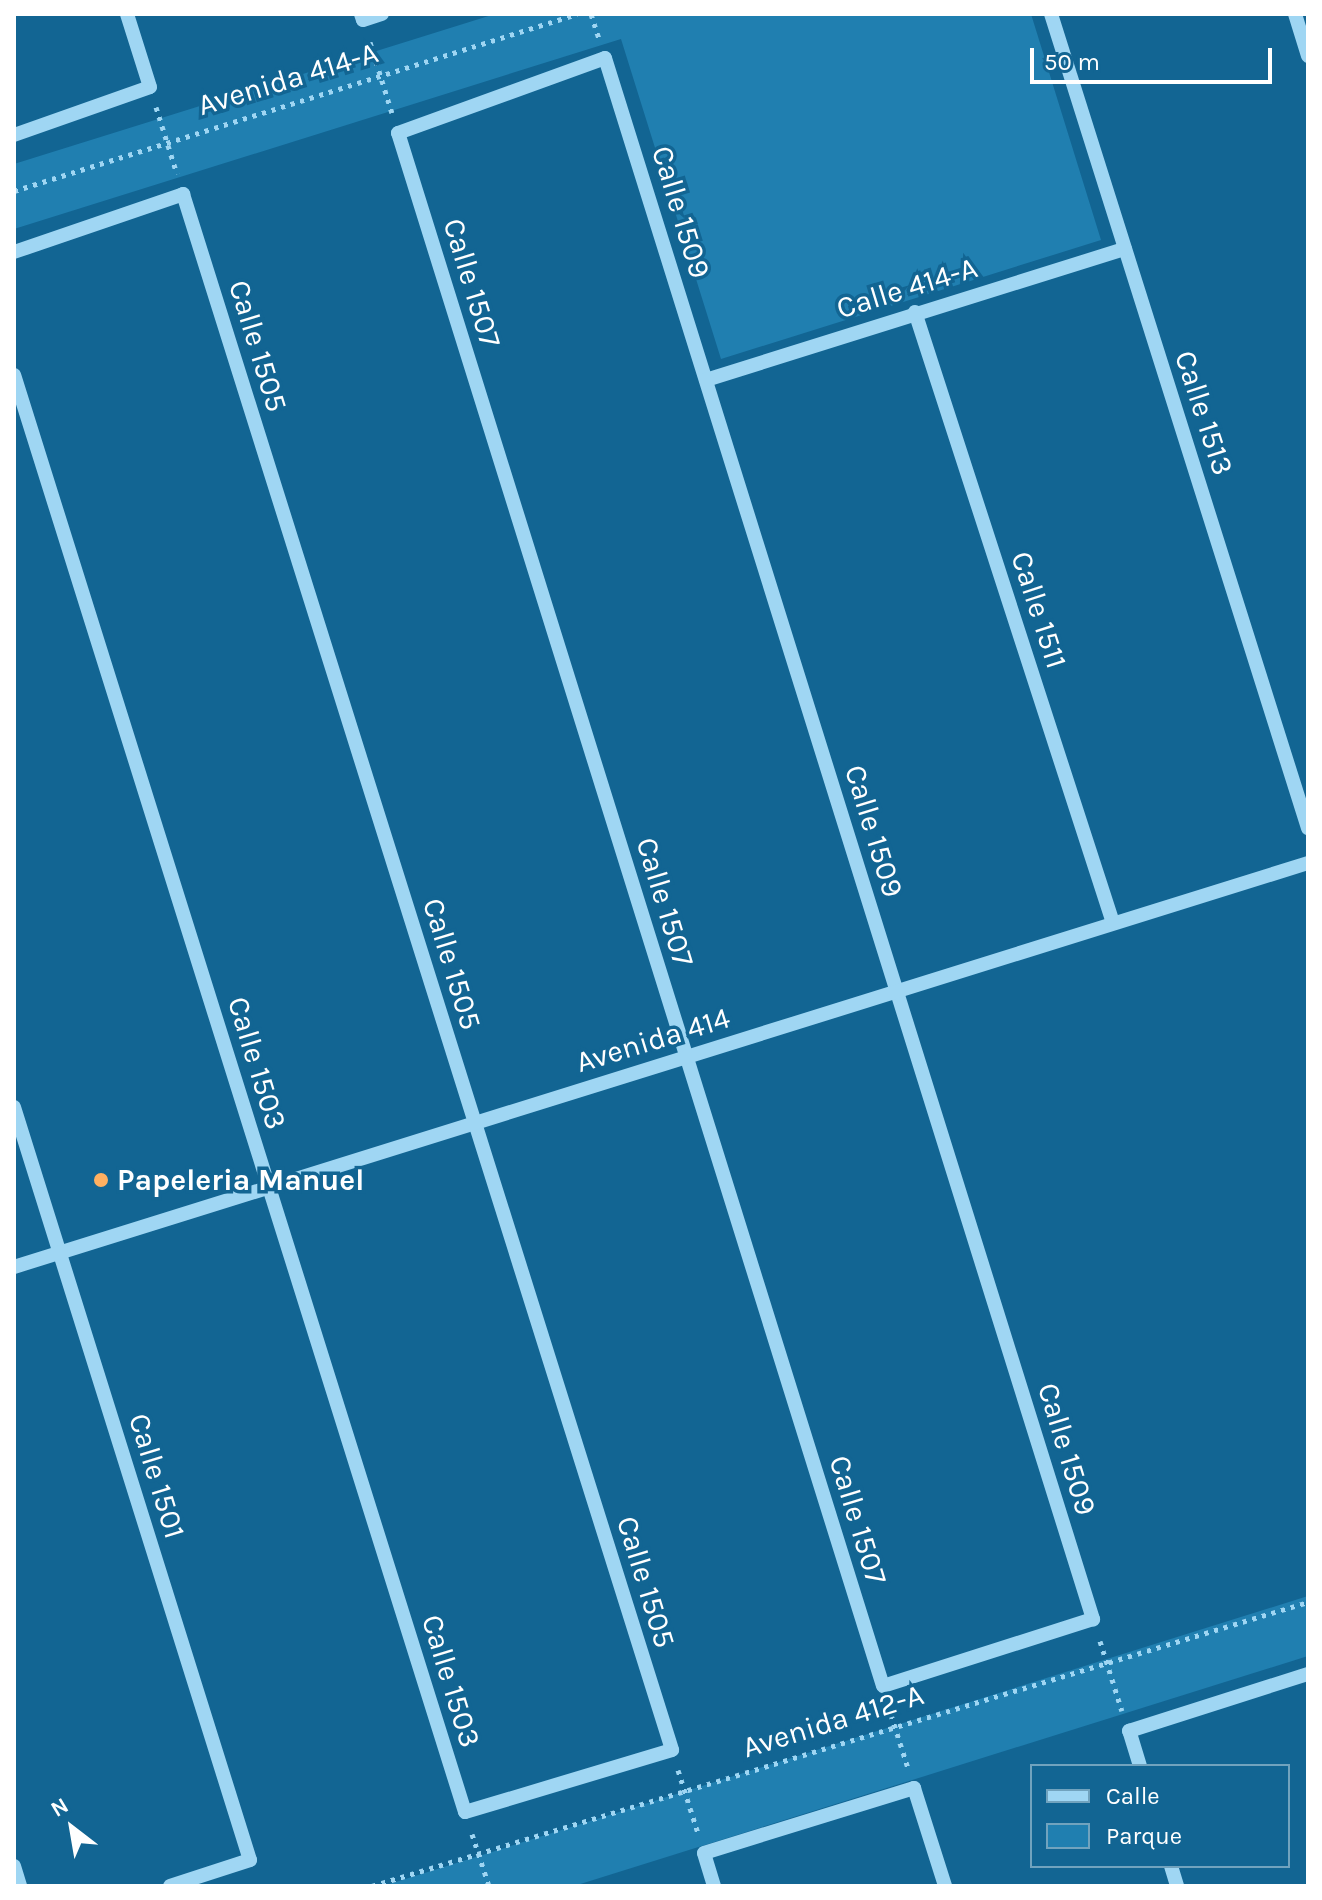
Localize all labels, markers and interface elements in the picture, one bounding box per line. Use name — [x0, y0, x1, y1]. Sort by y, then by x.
scale bar — [1034, 32, 1276, 82]
street label: Avenida 414-A — [194, 35, 382, 123]
text: 50 m — [1044, 48, 1100, 76]
street label: Calle 1509 — [644, 142, 718, 282]
street label: Calle 1507 — [435, 214, 509, 352]
street label: Calle 414-A — [832, 250, 982, 326]
street label: Calle 1505 — [221, 276, 295, 416]
street label: Calle 1513 — [1167, 346, 1241, 480]
street label: Calle 1511 — [1003, 547, 1075, 673]
street label: Calle 1509 — [837, 761, 911, 901]
street label: Calle 1507 — [628, 833, 702, 971]
street label: Calle 1505 — [415, 894, 489, 1034]
street label: Calle 1503 — [220, 992, 294, 1134]
street label: Avenida 414 — [572, 1000, 734, 1080]
place label: Papeleria Manuel — [117, 1162, 364, 1198]
marker: Papeleria Manuel — [92, 1171, 110, 1189]
street label: Calle 1509 — [1030, 1379, 1104, 1519]
street label: Calle 1501 — [121, 1409, 193, 1543]
street label: Calle 1507 — [821, 1451, 895, 1589]
street label: Calle 1505 — [609, 1512, 683, 1652]
street label: Calle 1503 — [414, 1610, 488, 1752]
street label: Avenida 412-A — [738, 1676, 928, 1766]
legend — [1030, 1764, 1290, 1868]
text: Calle — [1106, 1782, 1160, 1810]
north arrow — [32, 1788, 112, 1868]
text: N — [46, 1792, 73, 1823]
text: Parque — [1106, 1822, 1182, 1850]

